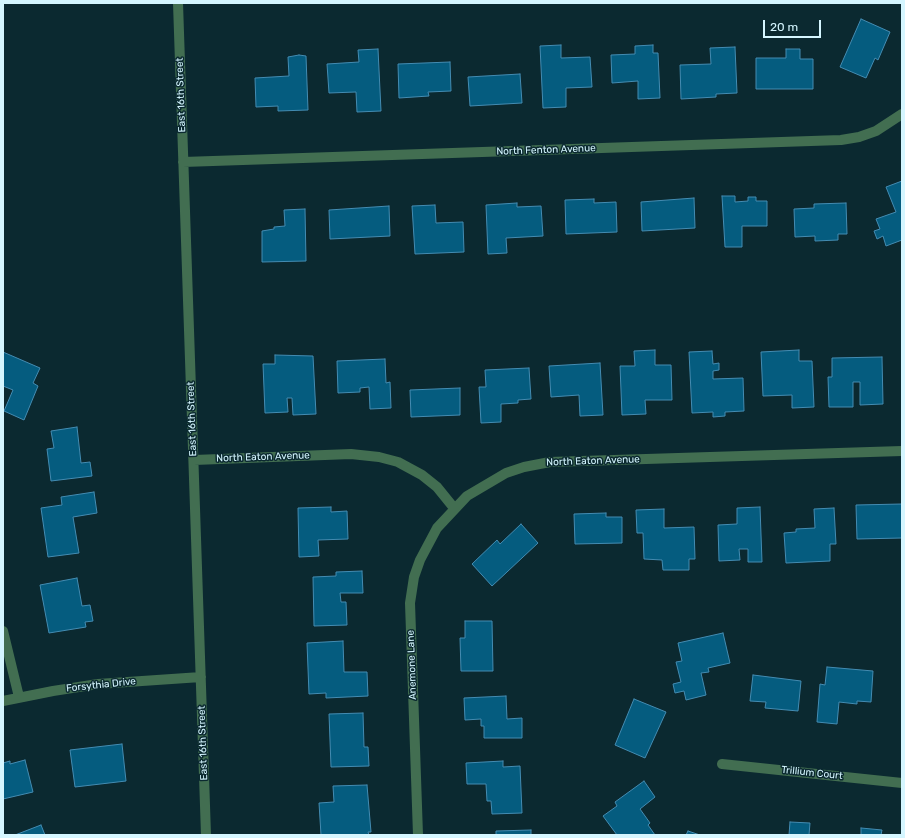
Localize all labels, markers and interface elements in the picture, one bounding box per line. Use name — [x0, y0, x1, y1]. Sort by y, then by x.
scale bar — [765, 12, 823, 38]
text: 20 m — [770, 20, 798, 34]
street label: East 16th Street — [174, 57, 188, 133]
street label: North Fenton Avenue — [496, 142, 596, 158]
street label: East 16th Street — [185, 381, 199, 457]
street label: North Eaton Avenue — [216, 449, 310, 465]
street label: North Eaton Avenue — [546, 453, 640, 469]
street label: Anemone Lane — [405, 630, 419, 700]
street label: Forsythia Drive — [65, 675, 137, 695]
street label: East 16th Street — [196, 705, 210, 781]
street label: Trillium Court — [781, 764, 843, 782]

